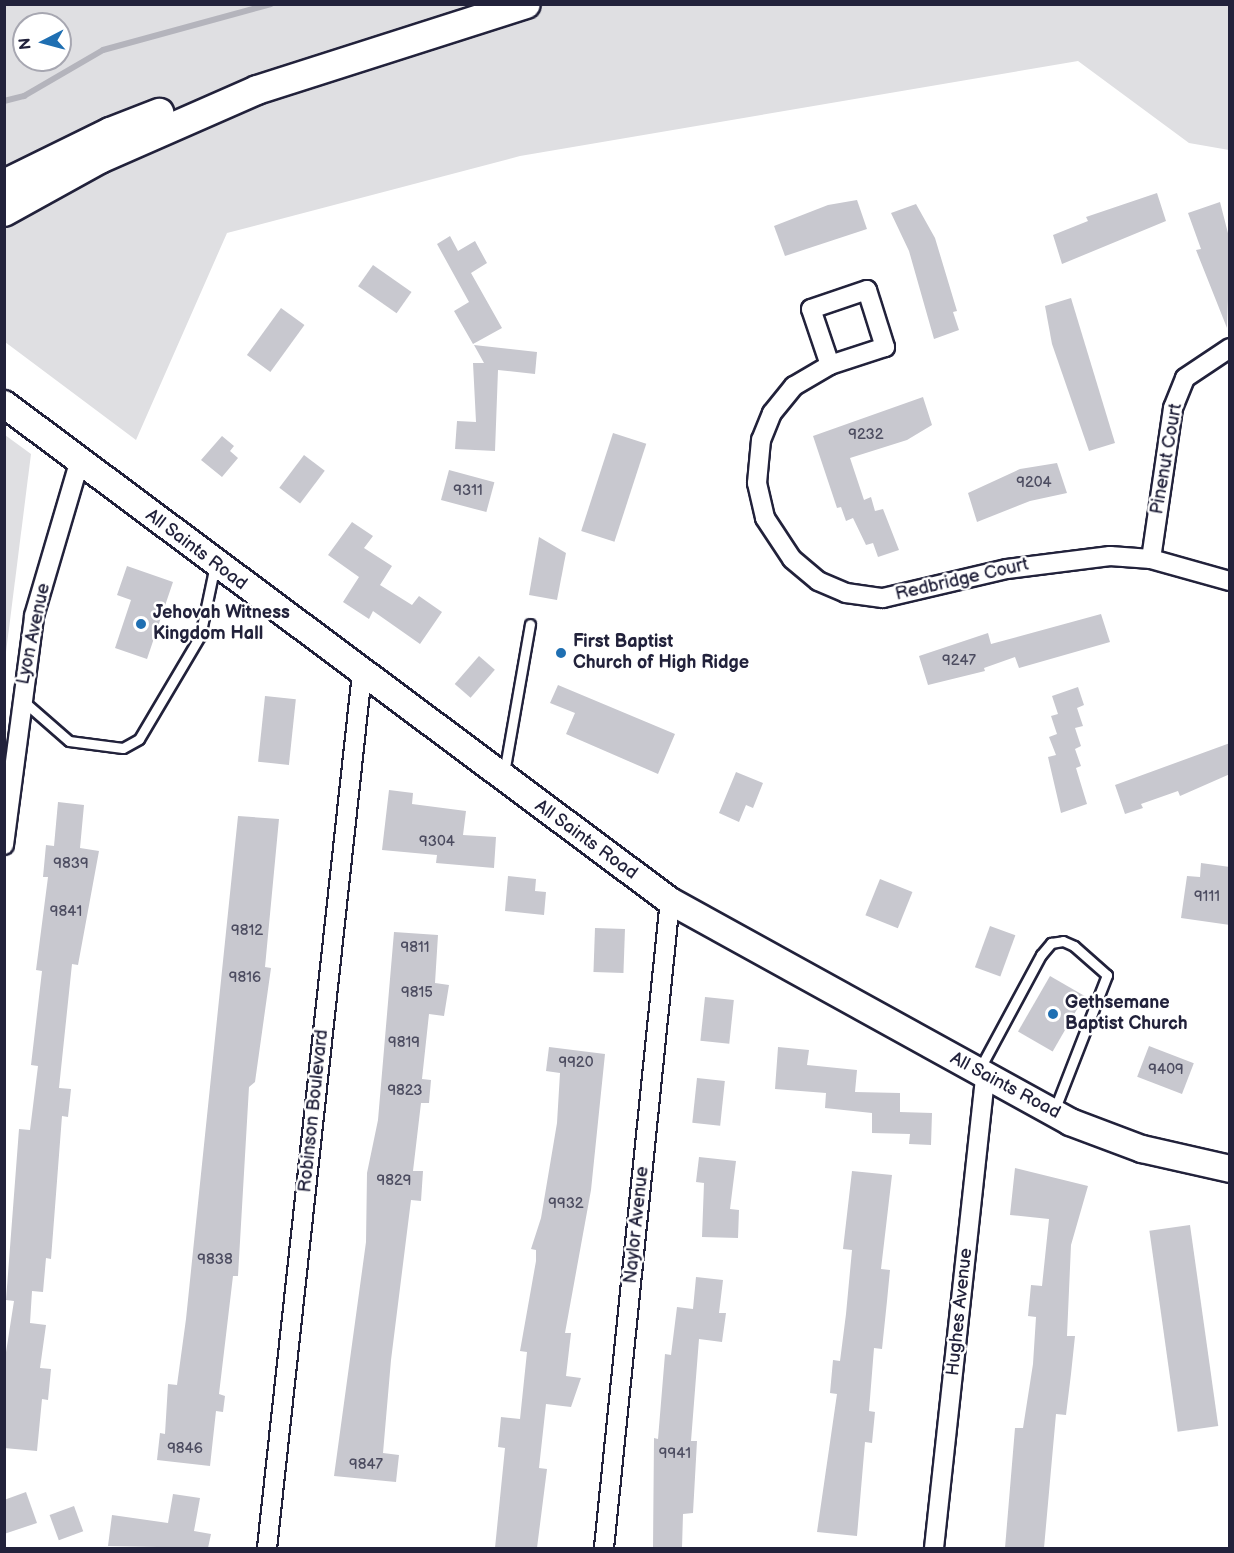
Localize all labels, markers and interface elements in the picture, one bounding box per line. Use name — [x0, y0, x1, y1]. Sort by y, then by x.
north arrow — [12, 12, 72, 72]
text: N — [16, 37, 36, 51]
street label: Pinenut Court — [1147, 402, 1187, 516]
house number: 9232 — [848, 426, 884, 444]
house number: 9204 — [1016, 474, 1052, 492]
house number: 9311 — [453, 482, 483, 500]
street label: All Saints Road — [141, 505, 251, 595]
street label: Redbridge Court — [893, 554, 1031, 606]
street label: Lyon Avenue — [13, 581, 55, 687]
place label: Jehovah Witness Kingdom Hall — [153, 603, 290, 646]
marker: Jehovah Witness Kingdom Hall — [134, 617, 148, 631]
place label: First Baptist Church of High Ridge — [573, 632, 749, 674]
marker: First Baptist Church of High Ridge — [554, 646, 568, 660]
house number: 9247 — [942, 652, 976, 670]
street label: All Saints Road — [530, 795, 642, 885]
house number: 9304 — [419, 833, 455, 851]
house number: 9839 — [53, 855, 89, 873]
house number: 9111 — [1194, 888, 1220, 906]
house number: 9841 — [50, 903, 82, 921]
house number: 9812 — [231, 922, 263, 940]
house number: 9811 — [400, 939, 430, 957]
house number: 9816 — [229, 969, 261, 987]
house number: 9815 — [401, 984, 433, 1002]
place label: Gethsemane Baptist Church — [1065, 993, 1188, 1036]
marker: Gethsemane Baptist Church — [1046, 1007, 1060, 1021]
street label: Robinson Boulevard — [295, 1029, 333, 1193]
house number: 9819 — [388, 1034, 420, 1052]
street label: All Saints Road — [946, 1048, 1064, 1124]
house number: 9920 — [558, 1054, 594, 1072]
house number: 9409 — [1148, 1061, 1184, 1079]
house number: 9823 — [387, 1082, 423, 1100]
street label: Naylor Avenue — [620, 1165, 654, 1285]
house number: 9829 — [377, 1172, 411, 1190]
house number: 9932 — [548, 1195, 584, 1213]
street label: Hughes Avenue — [943, 1247, 977, 1377]
house number: 9838 — [197, 1251, 233, 1269]
house number: 9846 — [167, 1440, 203, 1458]
house number: 9941 — [659, 1445, 691, 1463]
house number: 9847 — [349, 1456, 383, 1474]

